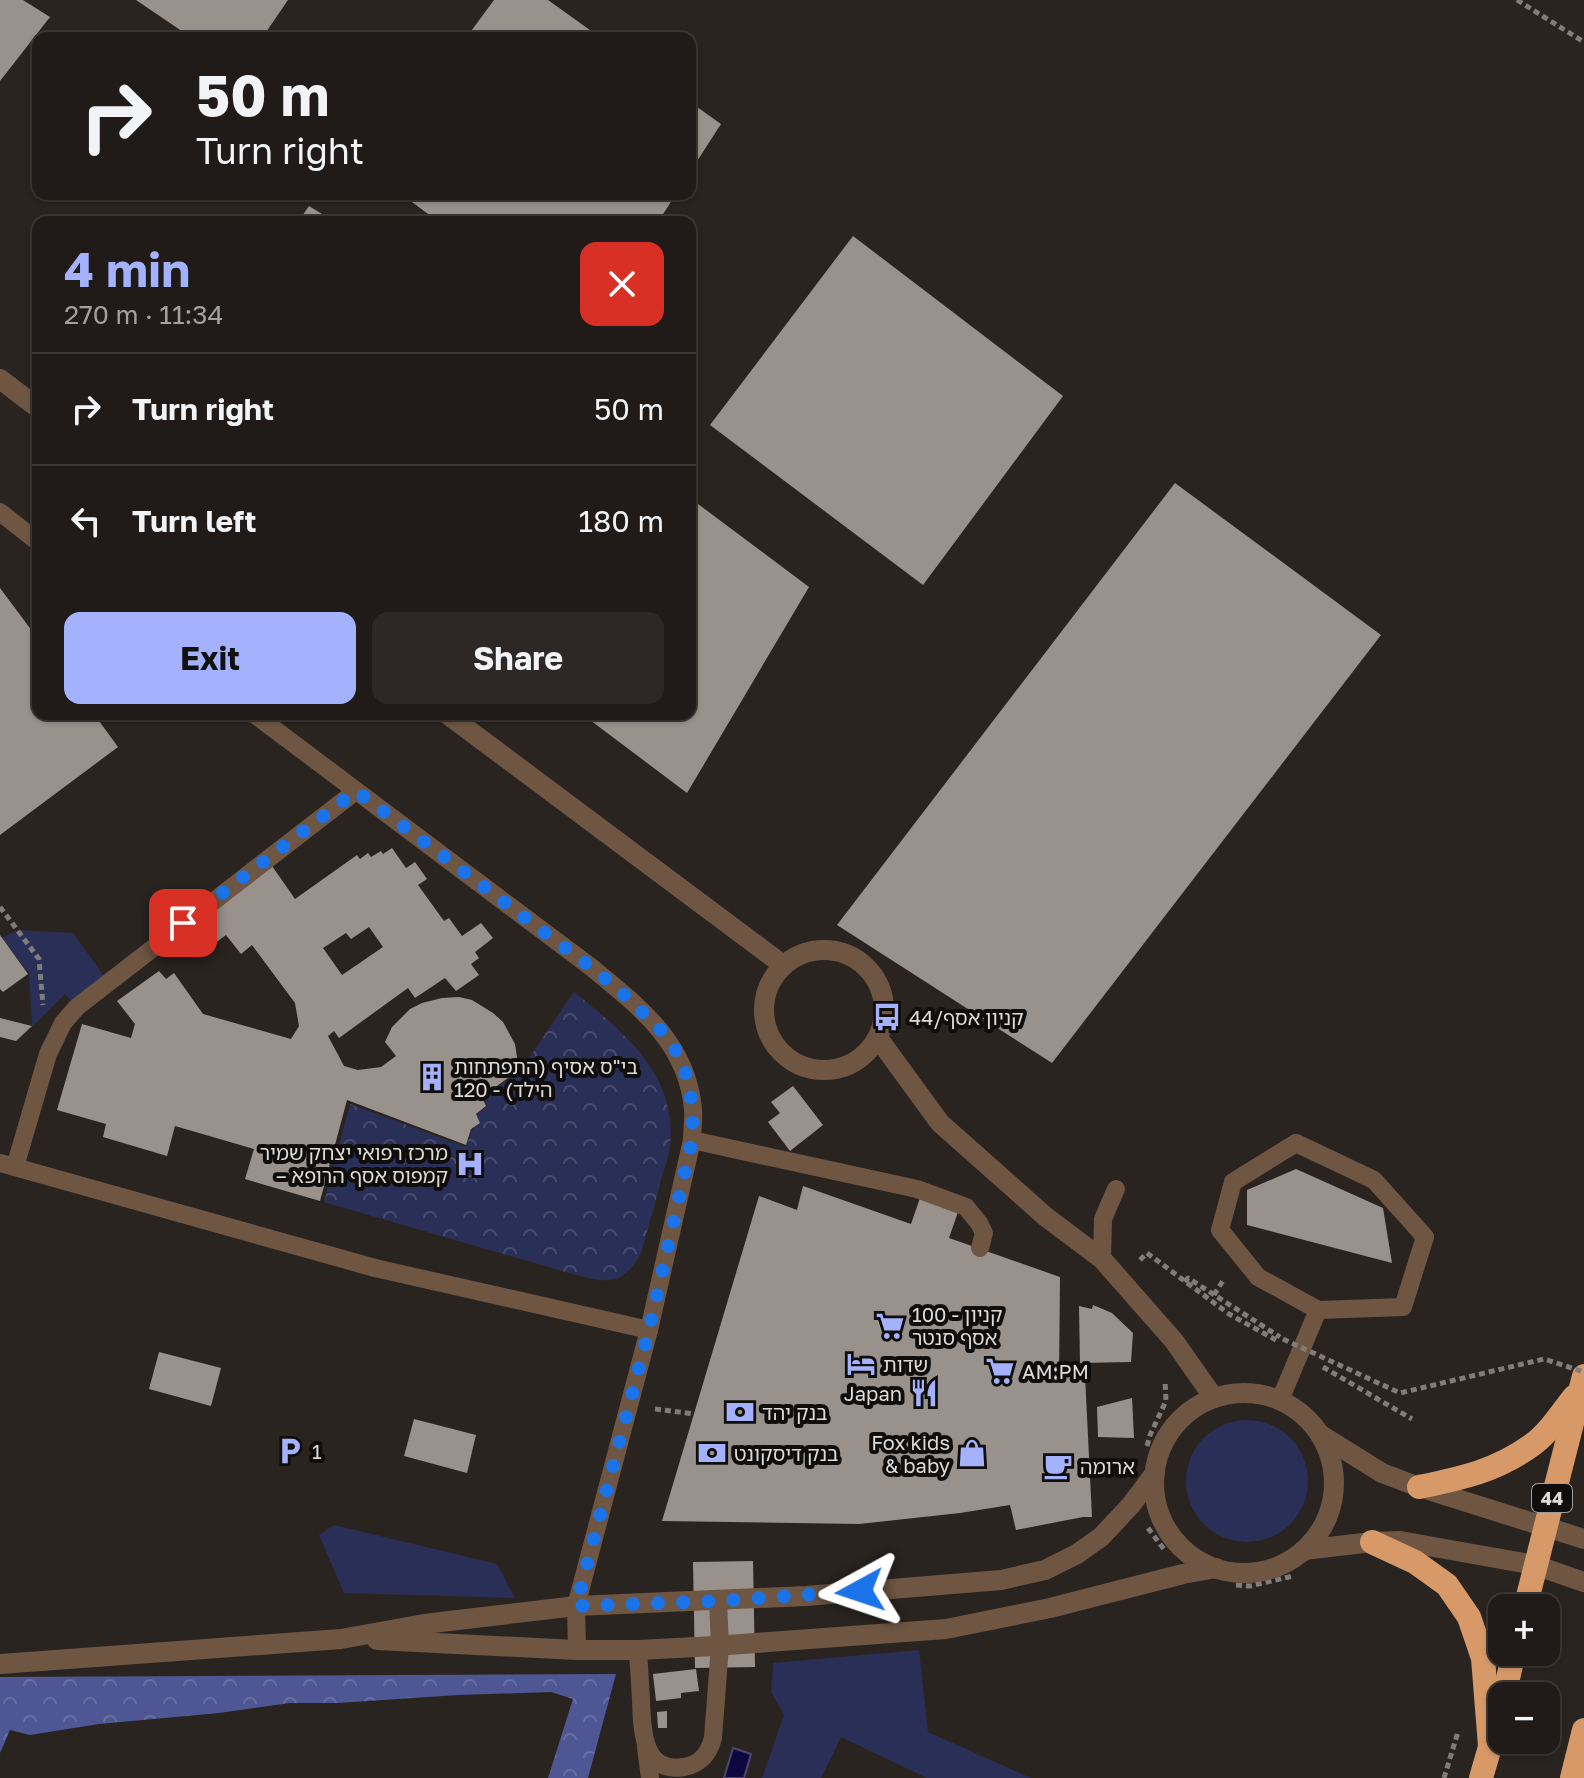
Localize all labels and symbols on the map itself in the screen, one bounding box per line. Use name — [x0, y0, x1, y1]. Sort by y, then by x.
pin — [149, 889, 217, 957]
bus stop icon: קניון אסף/44 — [872, 1002, 902, 1032]
place label: קניון אסף/44 — [909, 1005, 1024, 1029]
place label: בי"ס אסיף (התפתחות הילד) - 120 — [454, 1054, 638, 1101]
building icon: בי"ס אסיף (התפתחות הילד) - 120 — [417, 1062, 447, 1092]
place label: מרכז רפואי יצחק שמיר – קמפוס אסף הרופא — [260, 1140, 448, 1187]
hospital icon: מרכז רפואי יצחק שמיר – קמפוס אסף הרופא — [455, 1149, 485, 1179]
place label: 100 - קניון אסף סנטר — [912, 1302, 1002, 1349]
supermarket icon: 100 - קניון אסף סנטר — [875, 1311, 905, 1341]
hotel icon: שדות — [846, 1349, 876, 1379]
place label: שדות — [883, 1352, 928, 1376]
supermarket icon: AM:PM — [985, 1356, 1015, 1386]
place label: AM:PM — [1022, 1359, 1089, 1383]
restaurant icon: Japan — [909, 1378, 939, 1408]
place label: Japan — [844, 1381, 902, 1405]
bank icon: בנק יהד — [725, 1397, 755, 1427]
place label: בנק יהד — [762, 1400, 827, 1424]
place label: Fox kids & baby — [871, 1430, 950, 1477]
parking icon: 1 — [275, 1436, 305, 1466]
bank icon: בנק דיסקונט — [697, 1438, 727, 1468]
shop icon: Fox kids & baby — [957, 1438, 987, 1468]
place label: 1 — [312, 1439, 322, 1463]
place label: בנק דיסקונט — [734, 1441, 839, 1465]
cafe icon: ארומה — [1043, 1451, 1073, 1481]
place label: ארומה — [1080, 1454, 1135, 1478]
road number: 44 — [1532, 1484, 1572, 1512]
position arrow — [818, 1549, 902, 1633]

